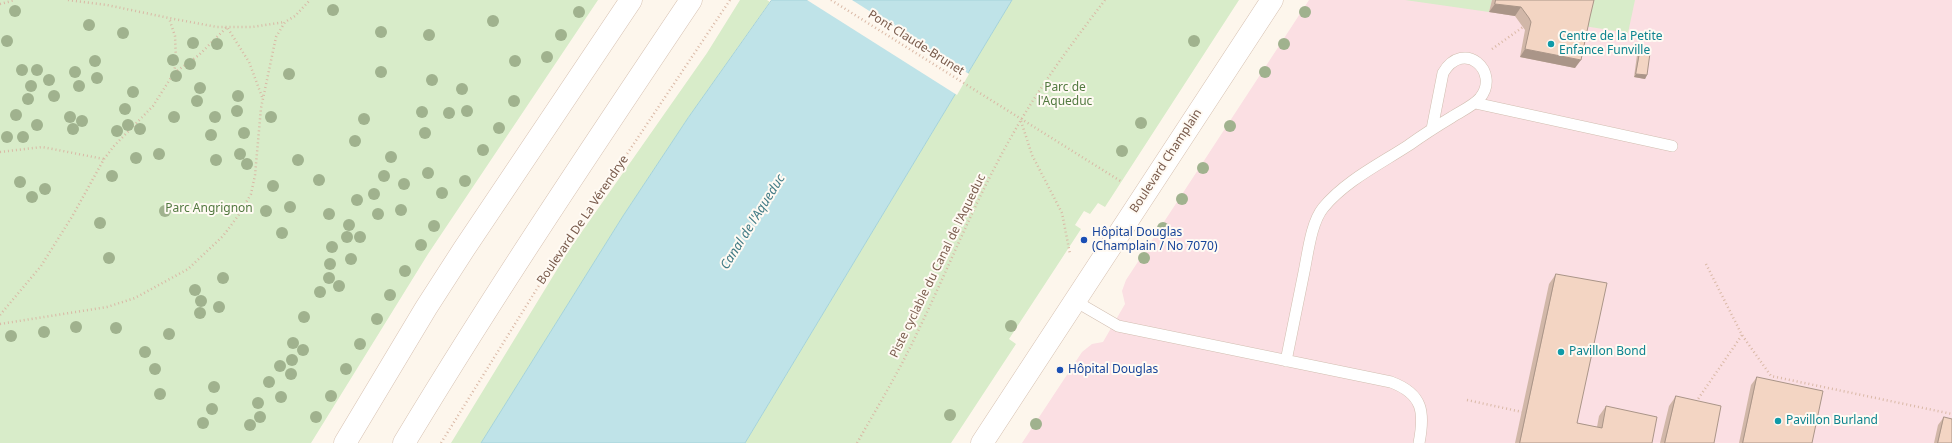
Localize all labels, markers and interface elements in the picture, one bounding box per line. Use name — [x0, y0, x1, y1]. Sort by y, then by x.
street label: Pont Claude-Brunet — [865, 8, 967, 78]
place label: Centre de la Petite Enfance Funville — [1559, 30, 1662, 58]
marker: Centre de la Petite Enfance Funville — [1546, 39, 1556, 49]
park label: Parc de l'Aqueduc — [1038, 81, 1092, 109]
street label: Boulevard Champlain — [1127, 106, 1205, 216]
street label: Boulevard De La Vérendrye — [534, 153, 632, 287]
water label: Canal de l'Aqueduc — [717, 172, 789, 272]
street label: Piste cyclable du Canal de l'Aqueduc — [887, 172, 989, 360]
park label: Parc Angrignon — [165, 202, 253, 216]
place label: Hôpital Douglas (Champlain / No 7070) — [1092, 226, 1218, 254]
marker: Hôpital Douglas (Champlain / No 7070) — [1079, 235, 1089, 245]
place label: Pavillon Bond — [1569, 345, 1646, 359]
marker: Pavillon Bond — [1556, 347, 1566, 357]
place label: Hôpital Douglas — [1068, 363, 1158, 377]
marker: Hôpital Douglas — [1055, 365, 1065, 375]
place label: Pavillon Burland — [1786, 414, 1878, 428]
marker: Pavillon Burland — [1773, 416, 1783, 426]

